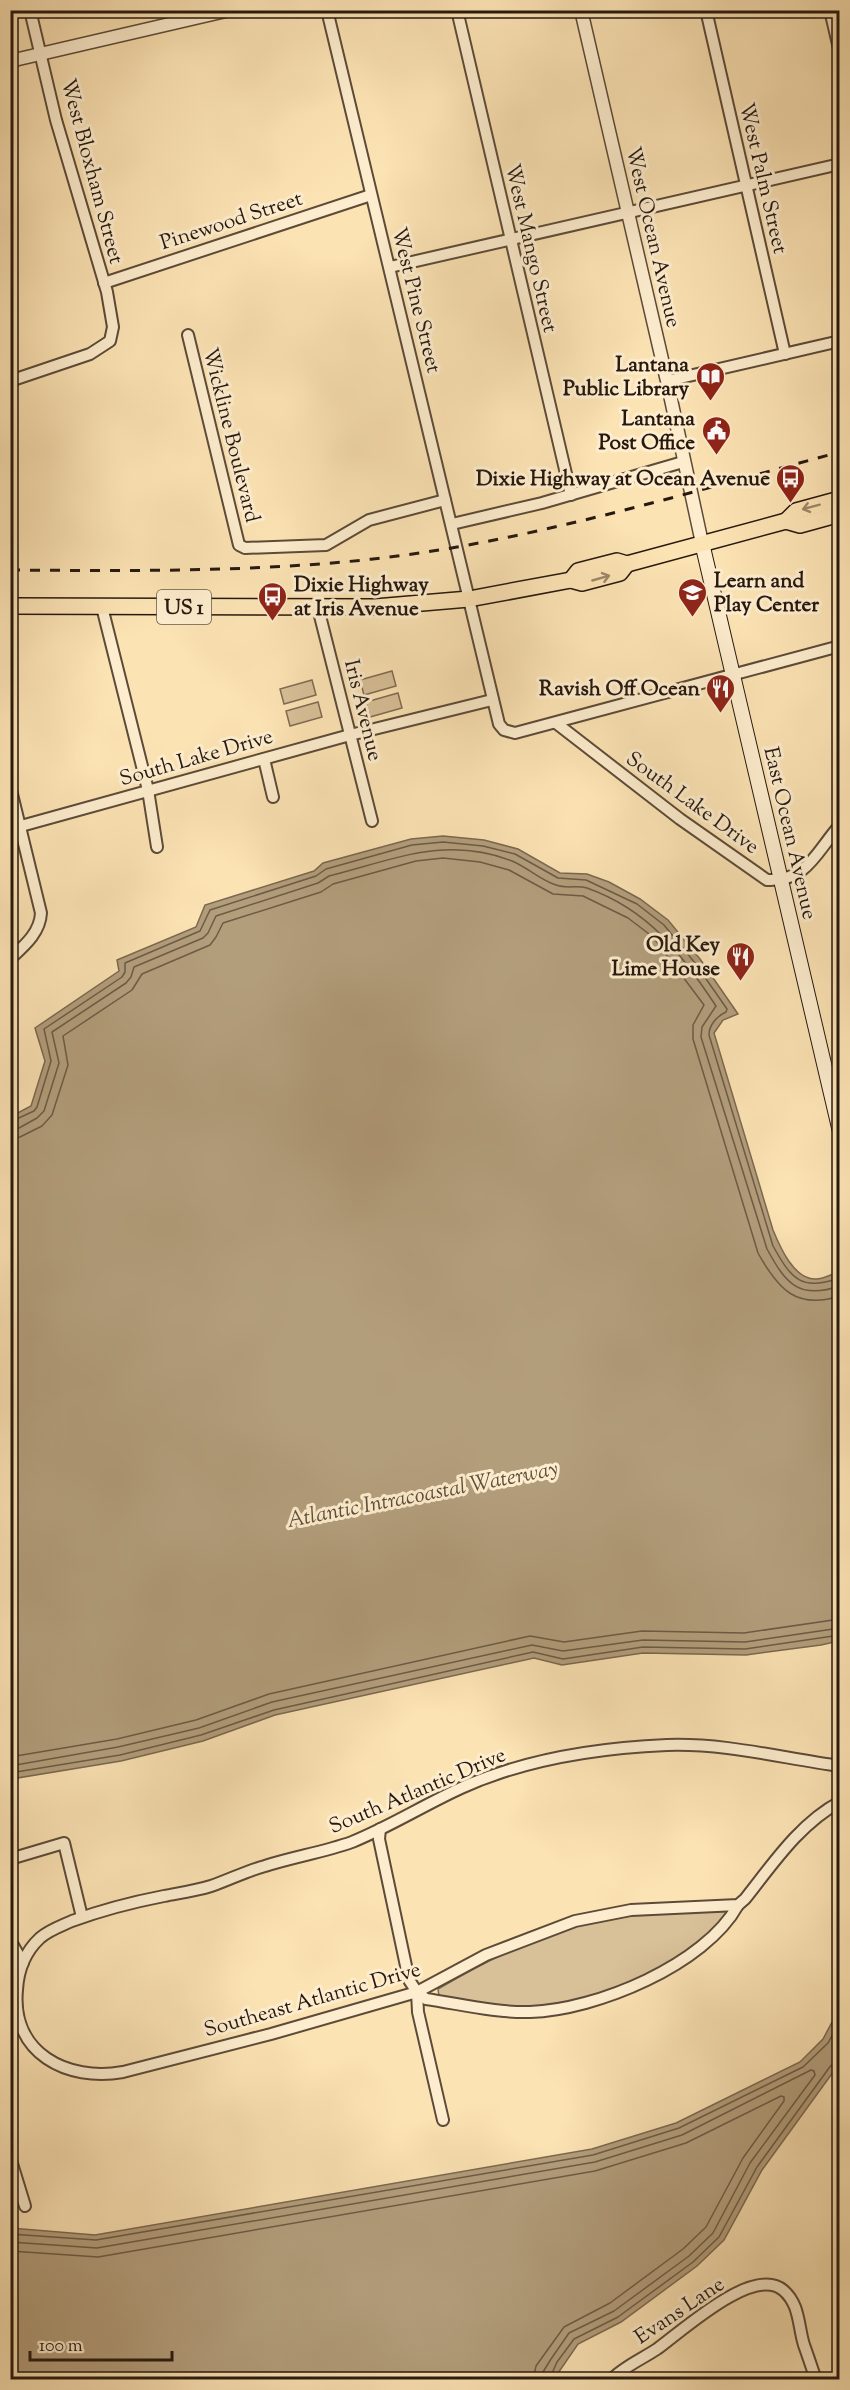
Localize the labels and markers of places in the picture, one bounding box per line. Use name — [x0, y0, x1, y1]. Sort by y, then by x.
place label: Lantana Public Library — [563, 351, 690, 405]
library icon: Lantana Public Library — [694, 360, 726, 402]
place label: Lantana Post Office — [599, 405, 695, 459]
public building icon: Lantana Post Office — [700, 414, 732, 456]
bus stop icon: Dixie Highway at Ocean Avenue — [775, 462, 807, 504]
place label: Dixie Highway at Ocean Avenue — [476, 465, 770, 495]
place label: Learn and Play Center — [714, 567, 819, 621]
place label: Dixie Highway at Iris Avenue — [294, 571, 429, 625]
school or university icon: Learn and Play Center — [677, 576, 709, 618]
bus stop icon: Dixie Highway at Iris Avenue — [257, 580, 289, 622]
restaurant icon: Ravish Off Ocean — [705, 672, 737, 714]
place label: Ravish Off Ocean — [539, 675, 701, 705]
place label: Old Key Lime House — [612, 931, 721, 985]
restaurant icon: Old Key Lime House — [725, 940, 757, 982]

